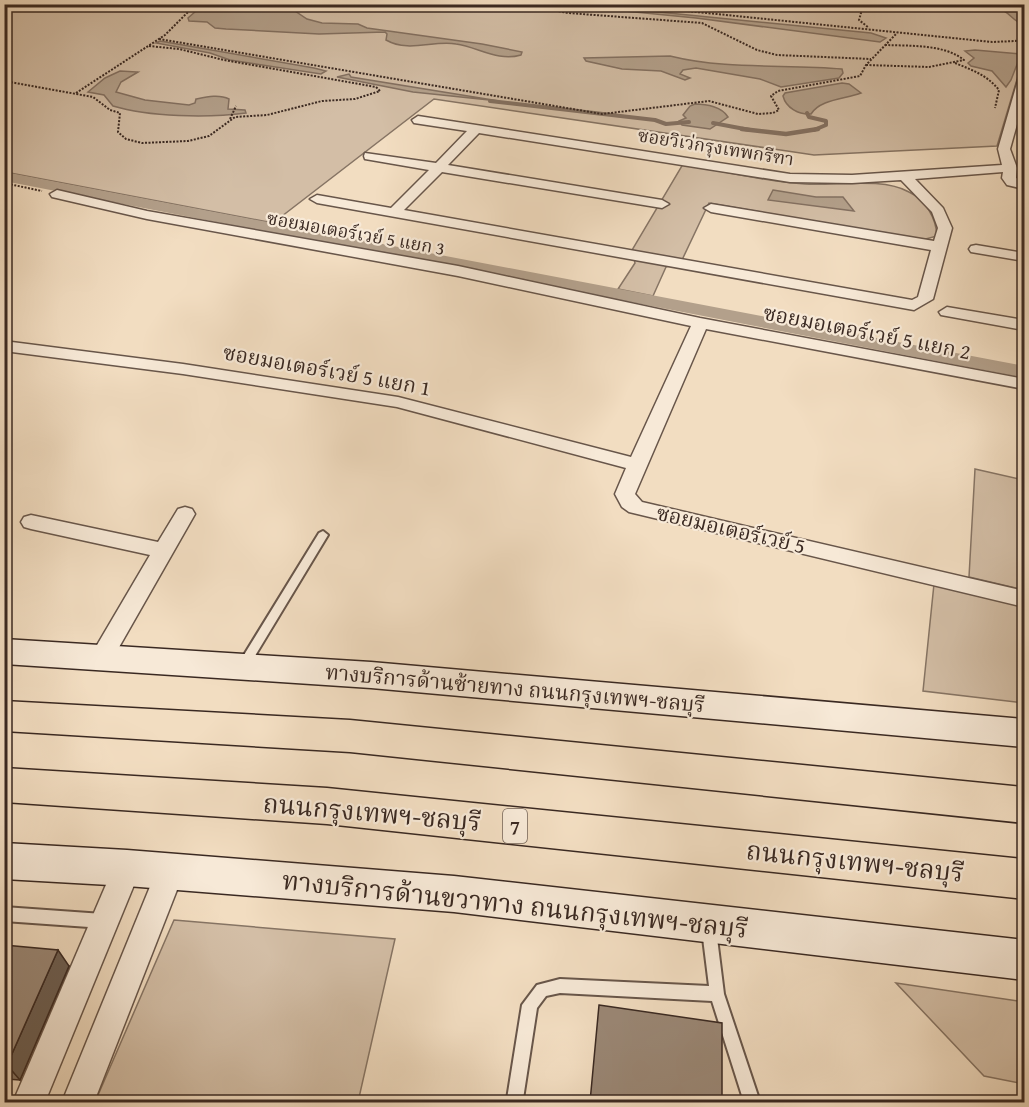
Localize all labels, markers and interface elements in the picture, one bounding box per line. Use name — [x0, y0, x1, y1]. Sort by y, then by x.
street label: ซอยวิเว่กรุงเทพกรีฑา — [636, 121, 796, 173]
street label: ซอยมอเตอร์เวย์ 5 แยก 3 — [265, 204, 447, 262]
street label: ซอยมอเตอร์เวย์ 5 แยก 2 — [761, 297, 973, 367]
street label: ซอยมอเตอร์เวย์ 5 แยก 1 — [221, 336, 433, 404]
street label: ซอยมอเตอร์เวย์ 5 — [653, 497, 809, 561]
street label: ทางบริการด้านซ้ายทาง ถนนกรุงเทพฯ-ชลบุรี — [324, 656, 706, 720]
street label: ถนนกรุงเทพฯ-ชลบุรี — [261, 783, 483, 841]
road number: 7 — [503, 809, 527, 843]
street label: ถนนกรุงเทพฯ-ชลบุรี — [744, 830, 966, 892]
street label: ทางบริการด้านขวาทาง ถนนกรุงเทพฯ-ชลบุรี — [280, 860, 750, 948]

